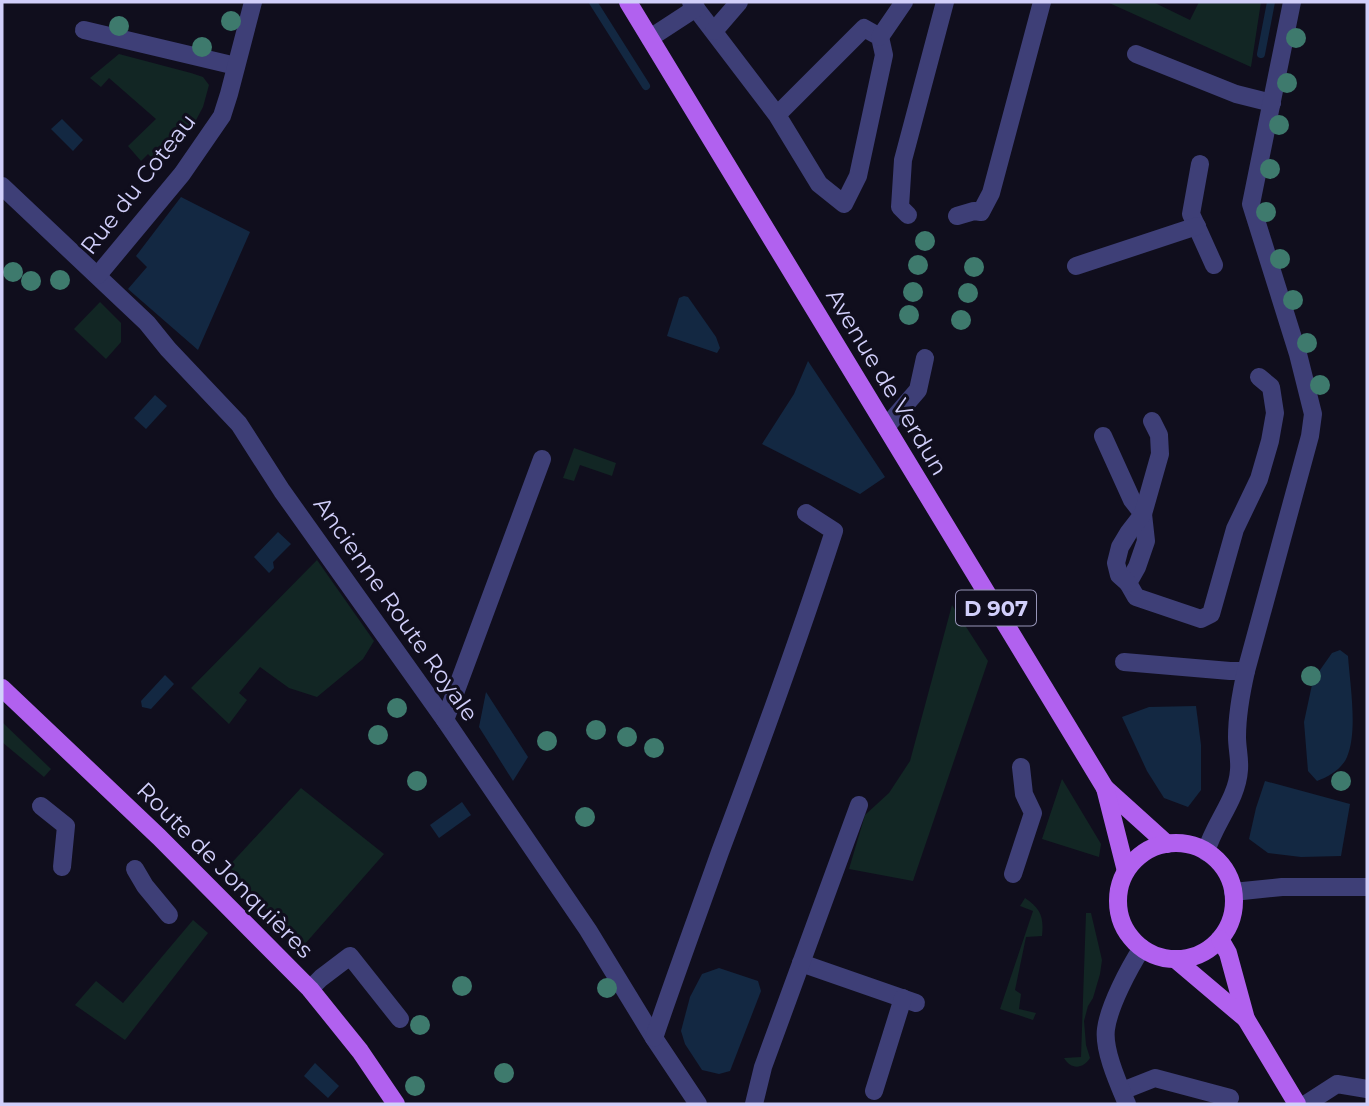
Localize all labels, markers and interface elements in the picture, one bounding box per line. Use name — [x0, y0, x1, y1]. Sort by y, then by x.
street label: Rue du Coteau — [74, 108, 202, 260]
street label: Avenue de Verdun — [820, 284, 954, 480]
street label: Ancienne Route Royale — [308, 491, 484, 727]
road number: D 907 — [956, 590, 1036, 626]
street label: Route de Jonquières — [131, 776, 319, 964]

